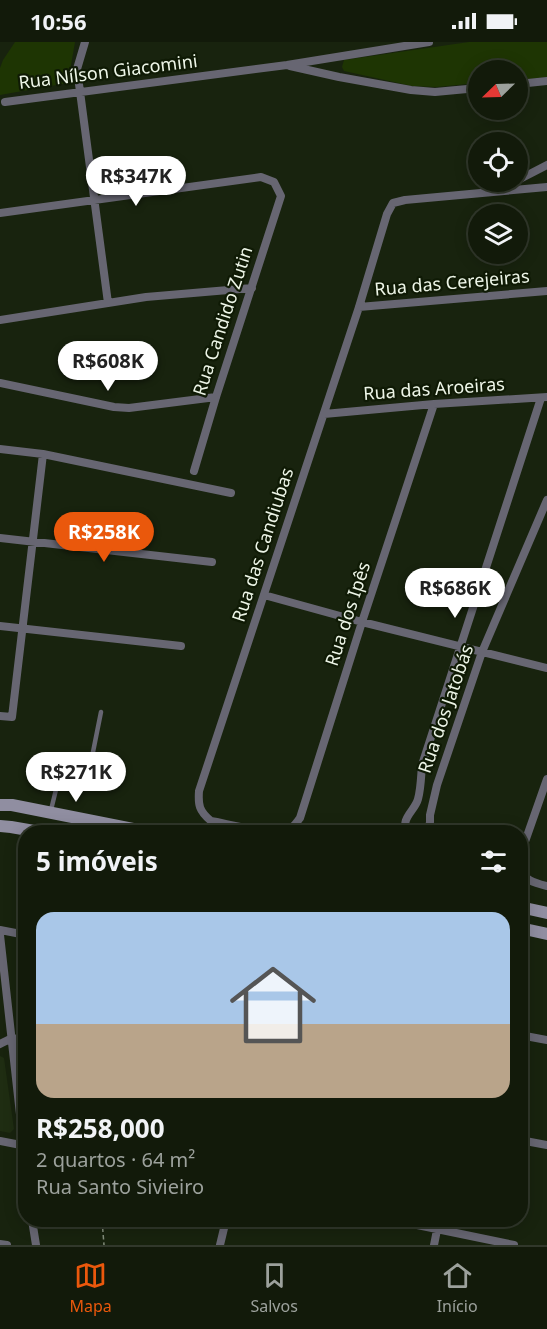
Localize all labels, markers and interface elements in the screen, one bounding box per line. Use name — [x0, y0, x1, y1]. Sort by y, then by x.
text: 10:56 — [30, 6, 87, 36]
street label: Rua Nílson Giacomini — [17, 48, 199, 94]
north arrow — [468, 60, 528, 120]
map controls — [468, 60, 528, 264]
button: locate — [468, 132, 528, 192]
pin: R$347K — [87, 156, 185, 207]
text: R$347K — [100, 162, 172, 189]
button: layers — [468, 204, 528, 264]
street label: Rua Candido Zutin — [187, 243, 258, 398]
street label: Rua das Cerejeiras — [373, 263, 530, 301]
pin: R$608K — [59, 341, 157, 392]
text: R$608K — [72, 347, 144, 374]
street label: Rua das Aroeiras — [362, 371, 505, 405]
street label: Rua das Candiubas — [226, 465, 298, 625]
pin: R$258K — [55, 512, 153, 563]
text: R$258K — [68, 518, 140, 545]
street label: Rua dos Ipês — [319, 558, 375, 669]
pin: R$686K — [406, 568, 504, 619]
text: R$686K — [419, 574, 491, 601]
street label: Rua dos Jatobás — [412, 641, 478, 776]
pin: R$271K — [27, 752, 125, 803]
text: R$271K — [40, 758, 112, 785]
text: 5 imóveis — [36, 843, 158, 879]
icon: filters — [477, 845, 510, 878]
icon: home — [219, 951, 327, 1059]
text: R$258,000 — [36, 1110, 165, 1146]
text: 2 quartos · 64 m² — [36, 1146, 195, 1173]
text: Rua Santo Sivieiro — [36, 1173, 204, 1200]
tab: Mapa — [69, 1259, 112, 1317]
tab: Salvos — [250, 1259, 298, 1317]
tab: Início — [437, 1259, 478, 1317]

